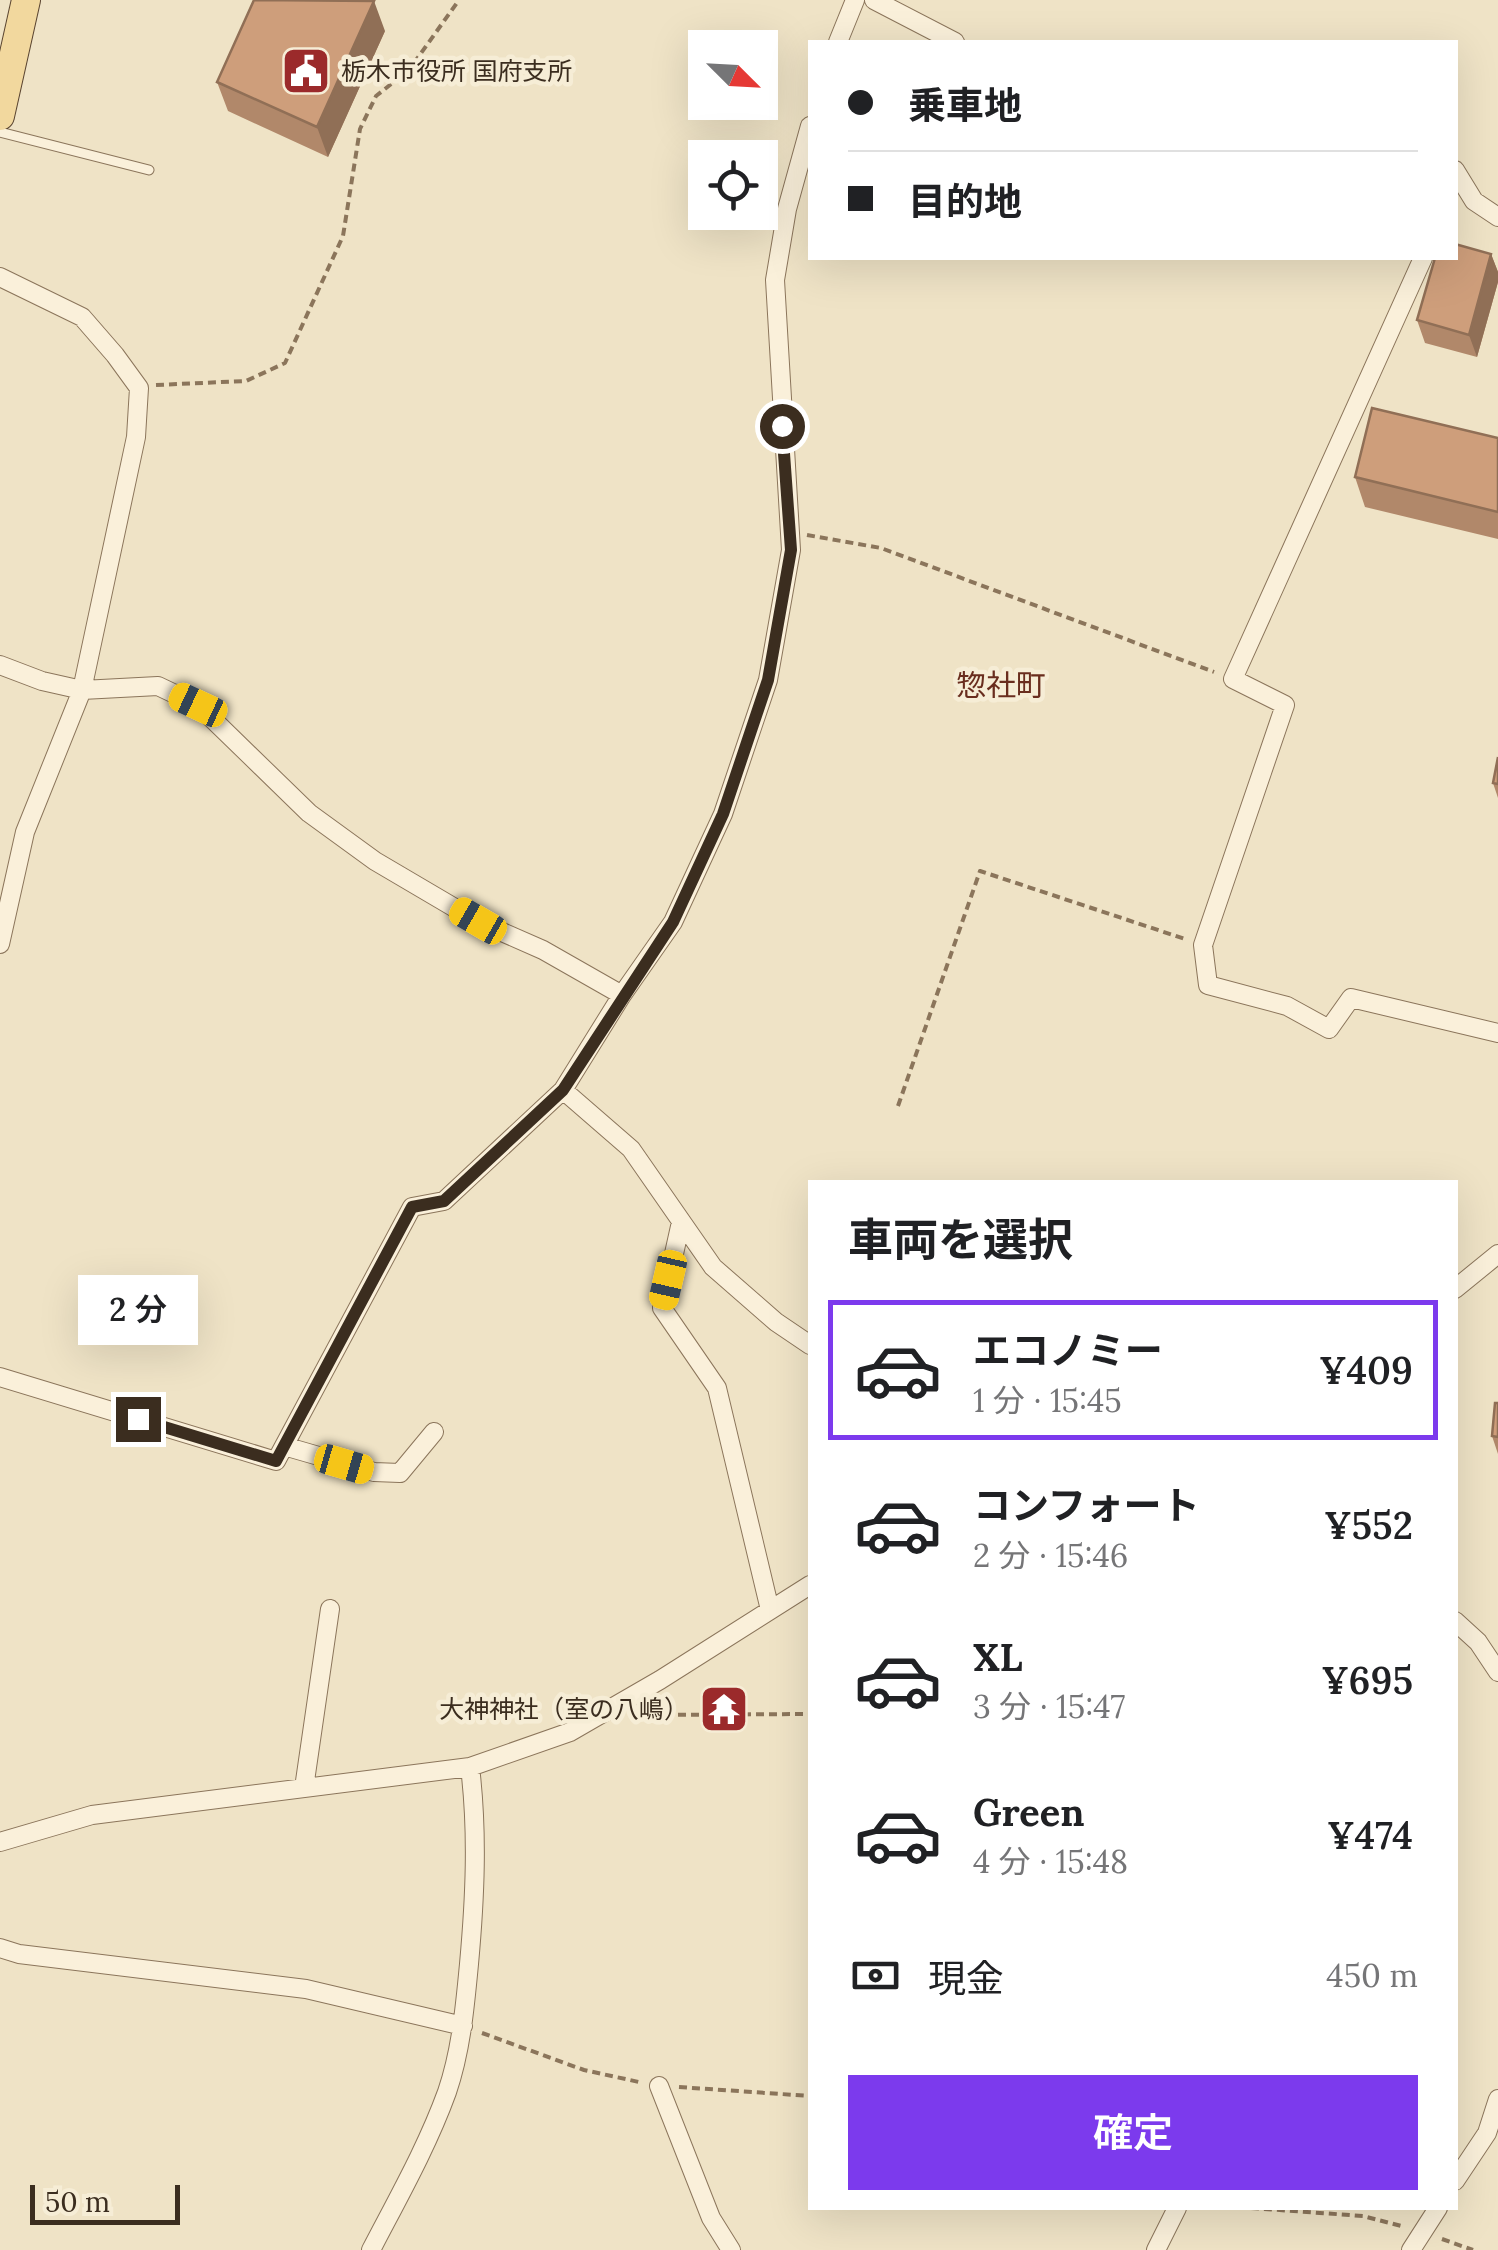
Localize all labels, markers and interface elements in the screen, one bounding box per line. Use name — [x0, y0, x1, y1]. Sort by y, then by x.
north arrow — [688, 30, 778, 120]
map controls — [688, 30, 778, 230]
public building icon: 栃木市役所 国府支所 — [280, 45, 332, 97]
place label: 栃木市役所 国府支所 — [341, 55, 573, 87]
text: 乗車地 — [908, 81, 1022, 129]
button: locate — [688, 140, 778, 230]
text: 目的地 — [908, 177, 1022, 225]
route start — [760, 404, 805, 449]
district label: 惣社町 — [956, 666, 1046, 704]
car — [164, 679, 232, 731]
car — [445, 893, 511, 949]
text: 車両を選択 — [848, 1211, 1073, 1268]
car — [647, 1247, 689, 1313]
callout: 2 分 — [78, 1274, 198, 1344]
text: 2 分 — [109, 1289, 167, 1330]
icon: car — [853, 1325, 943, 1415]
text: エコノミー — [973, 1326, 1163, 1374]
text: ¥409 — [1319, 1346, 1413, 1394]
text: 1 分 · 15:45 — [973, 1380, 1122, 1421]
route end — [116, 1397, 161, 1442]
car — [311, 1441, 377, 1487]
icon: car — [853, 1480, 943, 1570]
text: コンフォート — [973, 1481, 1200, 1529]
text: ¥552 — [1324, 1501, 1413, 1549]
text: 2 分 · 15:46 — [973, 1535, 1128, 1576]
text: XL — [973, 1633, 1023, 1681]
icon: car — [853, 1635, 943, 1725]
text: ¥695 — [1321, 1656, 1413, 1704]
temple icon: 大神神社（室の八嶋） — [698, 1683, 750, 1735]
text: 3 分 · 15:47 — [973, 1686, 1125, 1727]
place label: 大神神社（室の八嶋） — [439, 1693, 689, 1725]
text: Green — [973, 1788, 1085, 1836]
icon: car — [853, 1790, 943, 1880]
text: ¥474 — [1327, 1811, 1413, 1859]
text: 4 分 · 15:48 — [973, 1841, 1128, 1882]
icon: cash — [848, 1948, 903, 2003]
text: 現金 — [928, 1954, 1004, 2002]
text: 450 m — [1326, 1955, 1418, 1996]
button: 確定 — [848, 2075, 1418, 2190]
scale bar — [30, 2180, 180, 2224]
text: 50 m — [45, 2184, 110, 2220]

